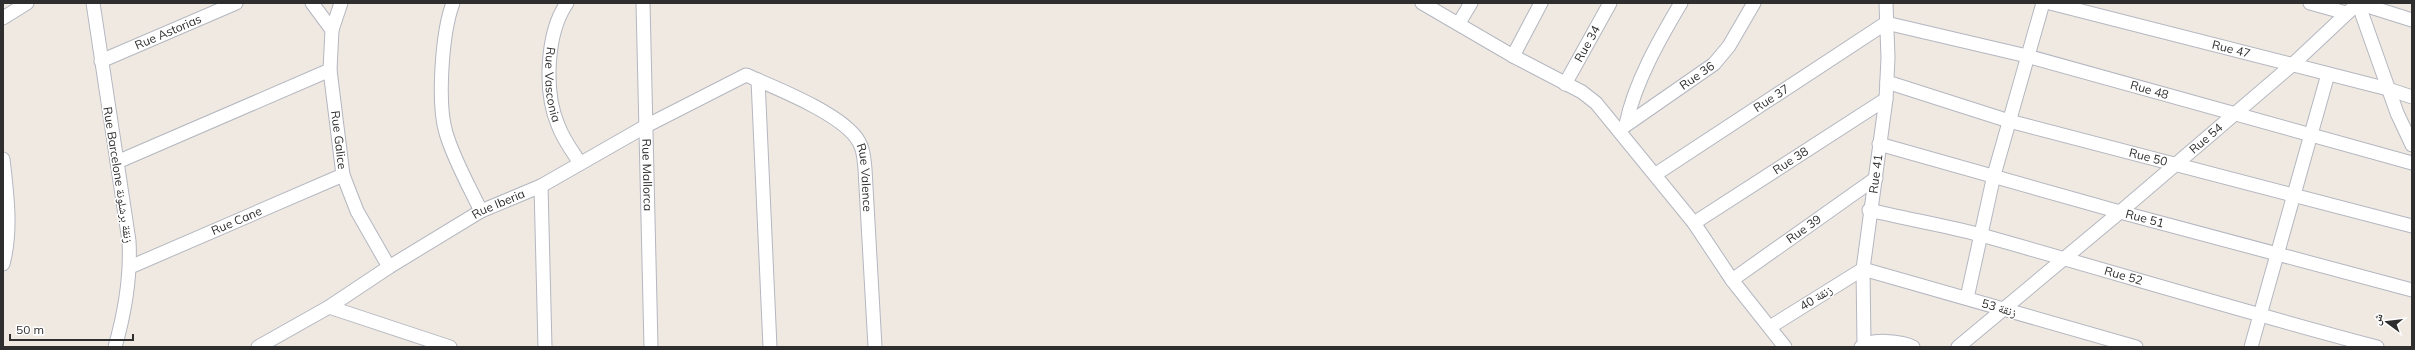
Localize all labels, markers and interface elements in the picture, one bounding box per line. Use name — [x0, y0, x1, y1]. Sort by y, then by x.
street label: Rue Astorias — [132, 11, 203, 53]
street label: Rue 34 — [1571, 23, 1603, 64]
street label: Rue 47 — [2210, 37, 2252, 61]
street label: Rue Vasconia — [542, 46, 564, 124]
street label: Rue 36 — [1676, 58, 1717, 93]
street label: Rue 48 — [2129, 77, 2171, 102]
street label: Rue 37 — [1751, 81, 1792, 115]
street label: Rue Barcelone زنقة برشلونة — [100, 106, 137, 245]
street label: Rue Galice — [328, 110, 350, 170]
street label: Rue 54 — [2186, 120, 2225, 157]
street label: Rue Mallorca — [639, 139, 656, 211]
street label: Rue Valence — [854, 141, 875, 212]
street label: Rue 38 — [1770, 143, 1811, 177]
street label: Rue 50 — [2127, 145, 2169, 169]
street label: Rue 41 — [1865, 153, 1885, 194]
street label: Rue Iberia — [469, 186, 527, 222]
street label: Rue Cane — [209, 203, 264, 238]
street label: Rue 51 — [2124, 206, 2166, 230]
street label: Rue 39 — [1783, 211, 1824, 246]
street label: Rue 52 — [2103, 263, 2145, 288]
street label: زنقة 40 — [1797, 282, 1835, 313]
street label: زنقة 53 — [1980, 295, 2019, 320]
north arrow — [2367, 302, 2407, 342]
text: ش — [2369, 312, 2387, 327]
scale bar — [10, 316, 133, 342]
text: 50 m — [16, 322, 44, 337]

